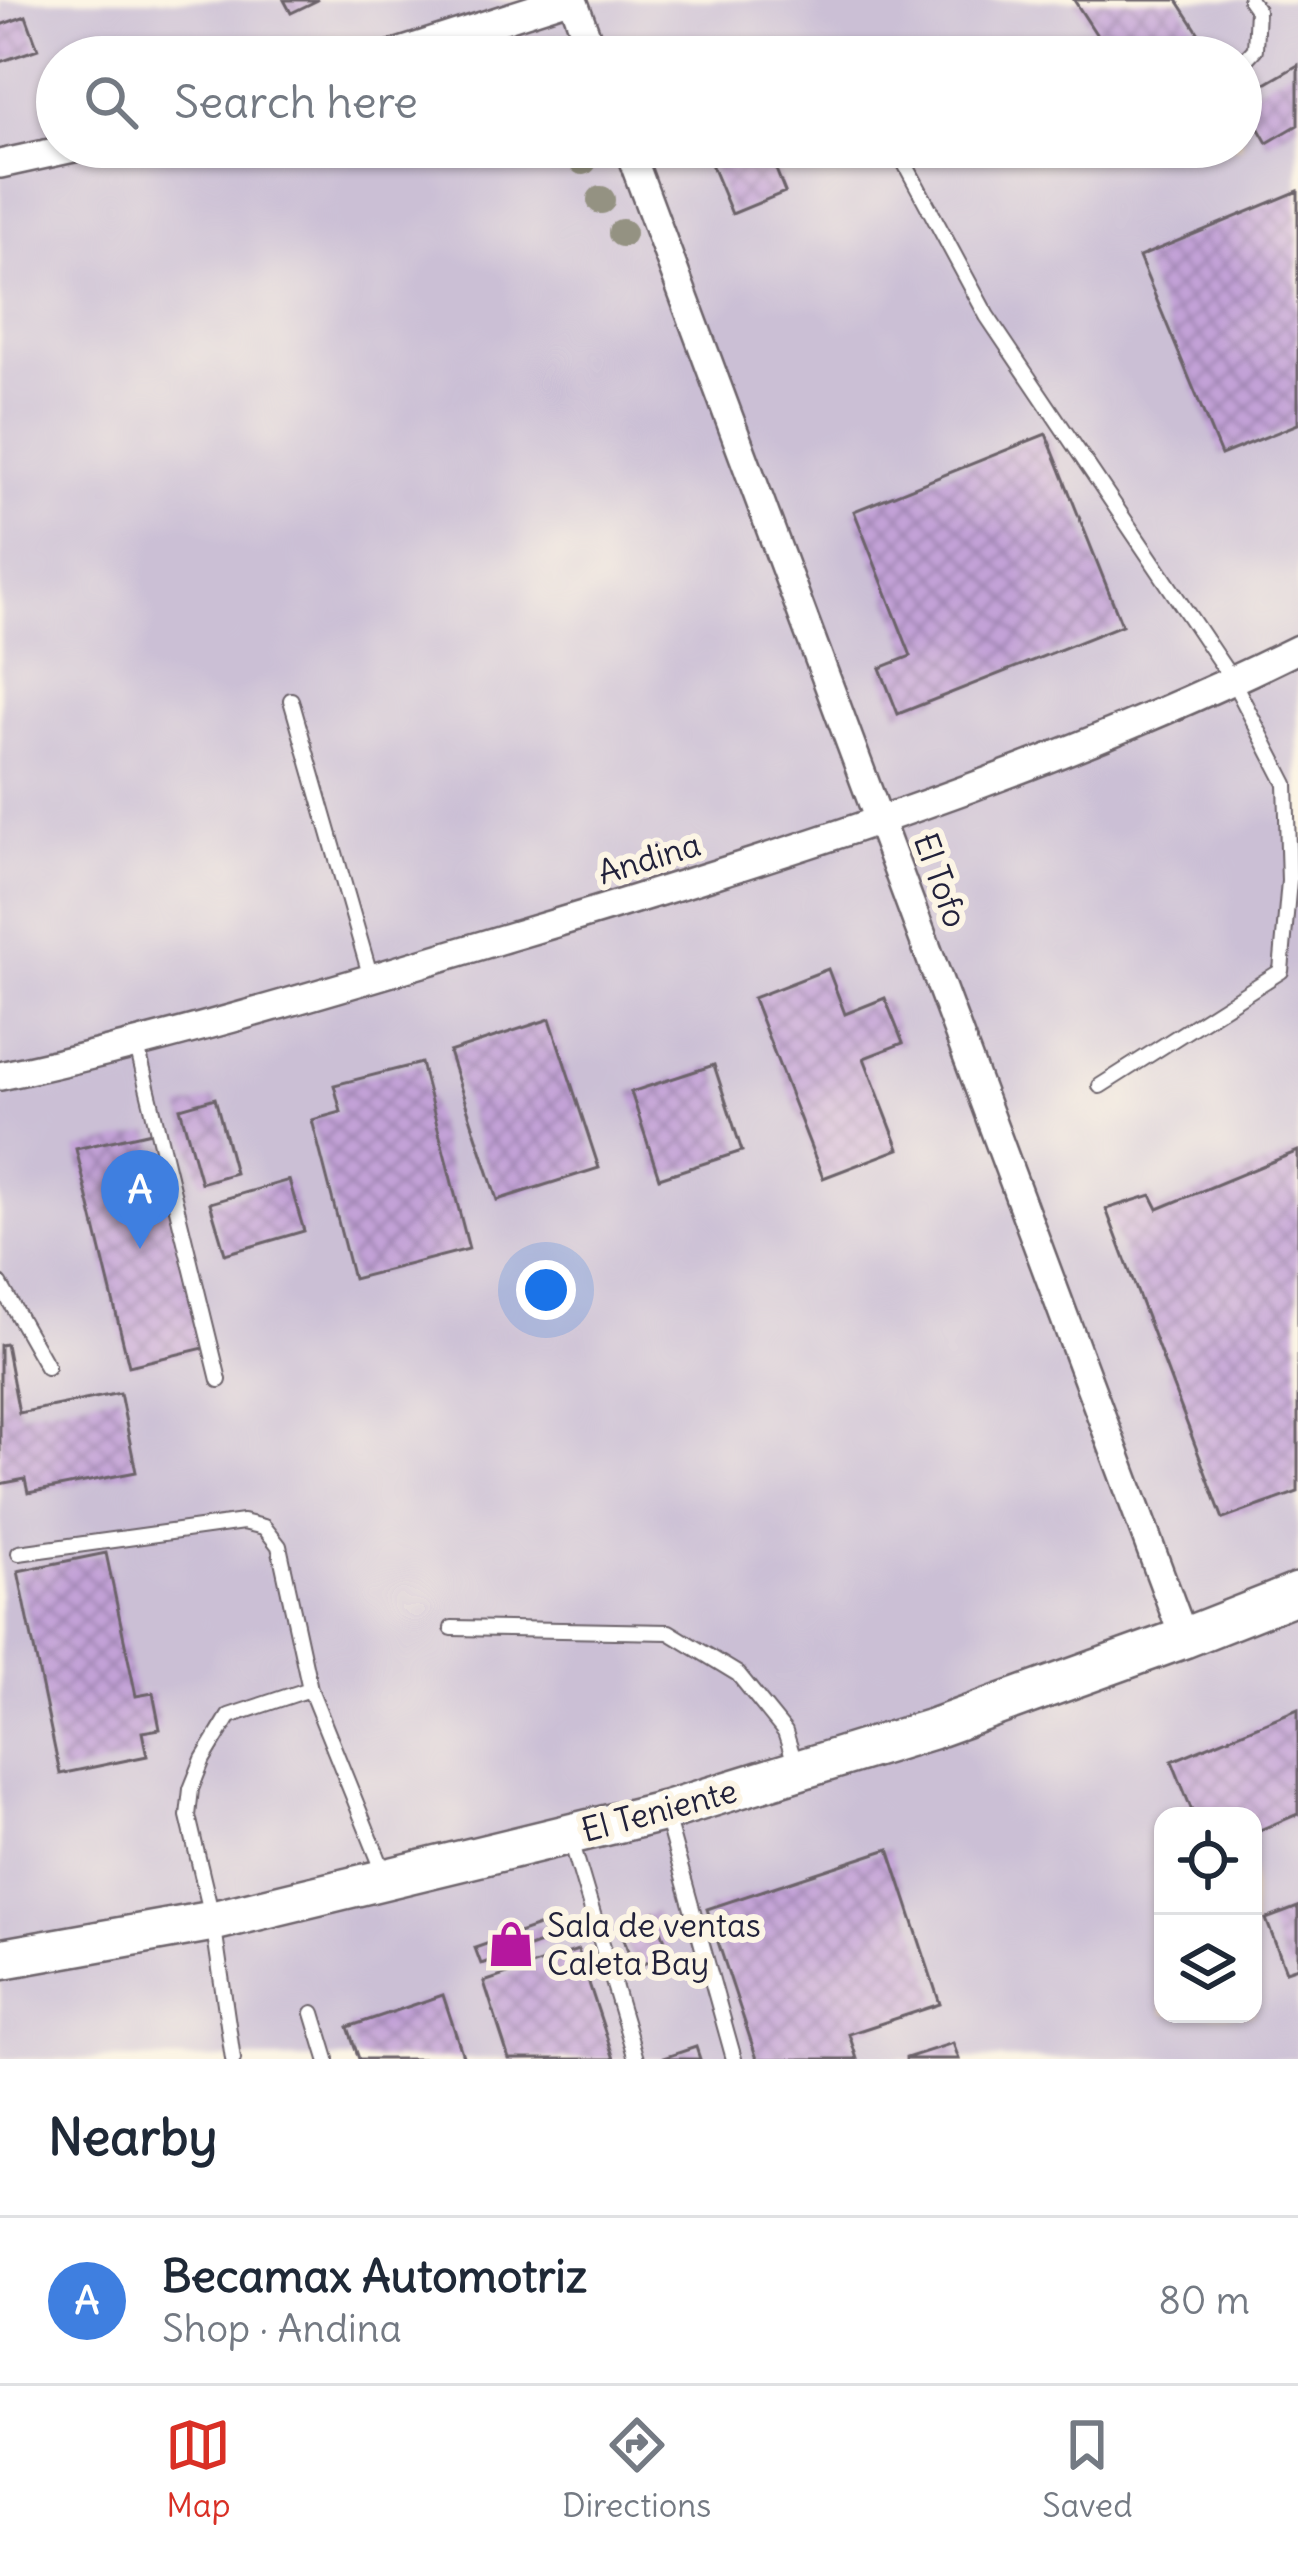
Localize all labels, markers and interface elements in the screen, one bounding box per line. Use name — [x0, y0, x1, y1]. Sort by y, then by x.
search box — [36, 36, 1262, 168]
icon: search — [78, 69, 144, 135]
text: Search here — [174, 74, 418, 130]
street label: Andina — [593, 823, 705, 893]
street label: El Tofo — [905, 827, 977, 933]
pin: A — [101, 1150, 179, 1249]
your location — [516, 1260, 576, 1320]
street label: El Teniente — [577, 1769, 741, 1851]
map controls — [1154, 1807, 1262, 2023]
button: locate — [1154, 1807, 1262, 1915]
place label: Sala de ventas Caleta Bay — [547, 1904, 761, 1984]
button: layers — [1154, 1915, 1262, 2023]
shop icon: Sala de ventas Caleta Bay — [486, 1919, 536, 1969]
text: Nearby — [48, 2105, 217, 2169]
text: Becamax Automotriz — [162, 2248, 587, 2304]
text: A — [74, 2276, 100, 2325]
text: 80 m — [1158, 2276, 1250, 2325]
text: Shop · Andina — [162, 2304, 402, 2353]
tab: Map — [165, 2412, 231, 2526]
tab: Directions — [562, 2412, 711, 2526]
tab: Saved — [1042, 2412, 1133, 2526]

